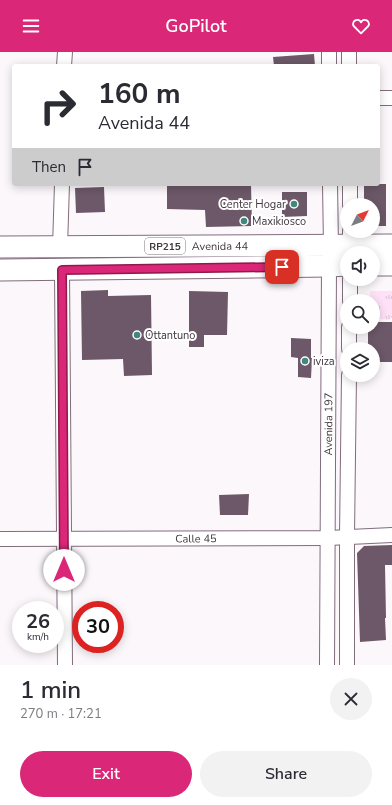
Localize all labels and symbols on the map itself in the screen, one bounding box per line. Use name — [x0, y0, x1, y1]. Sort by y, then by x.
place label: Center Hogar — [220, 197, 286, 212]
north arrow — [340, 198, 380, 238]
marker: Center Hogar — [289, 199, 299, 209]
place label: Maxikiosco — [252, 214, 306, 229]
marker: Maxikiosco — [239, 216, 249, 226]
road number: RP215 — [145, 238, 185, 254]
street label: Avenida 44 — [192, 239, 249, 254]
pin — [265, 250, 299, 284]
place label: Ottantuno — [145, 328, 195, 343]
marker: Ottantuno — [132, 330, 142, 340]
place label: iviza — [313, 354, 335, 369]
marker: iviza — [300, 356, 310, 366]
street label: Avenida 197 — [321, 393, 336, 456]
street label: Calle 45 — [175, 531, 217, 546]
position arrow — [43, 549, 85, 591]
speed limit sign: 30 — [72, 601, 124, 653]

